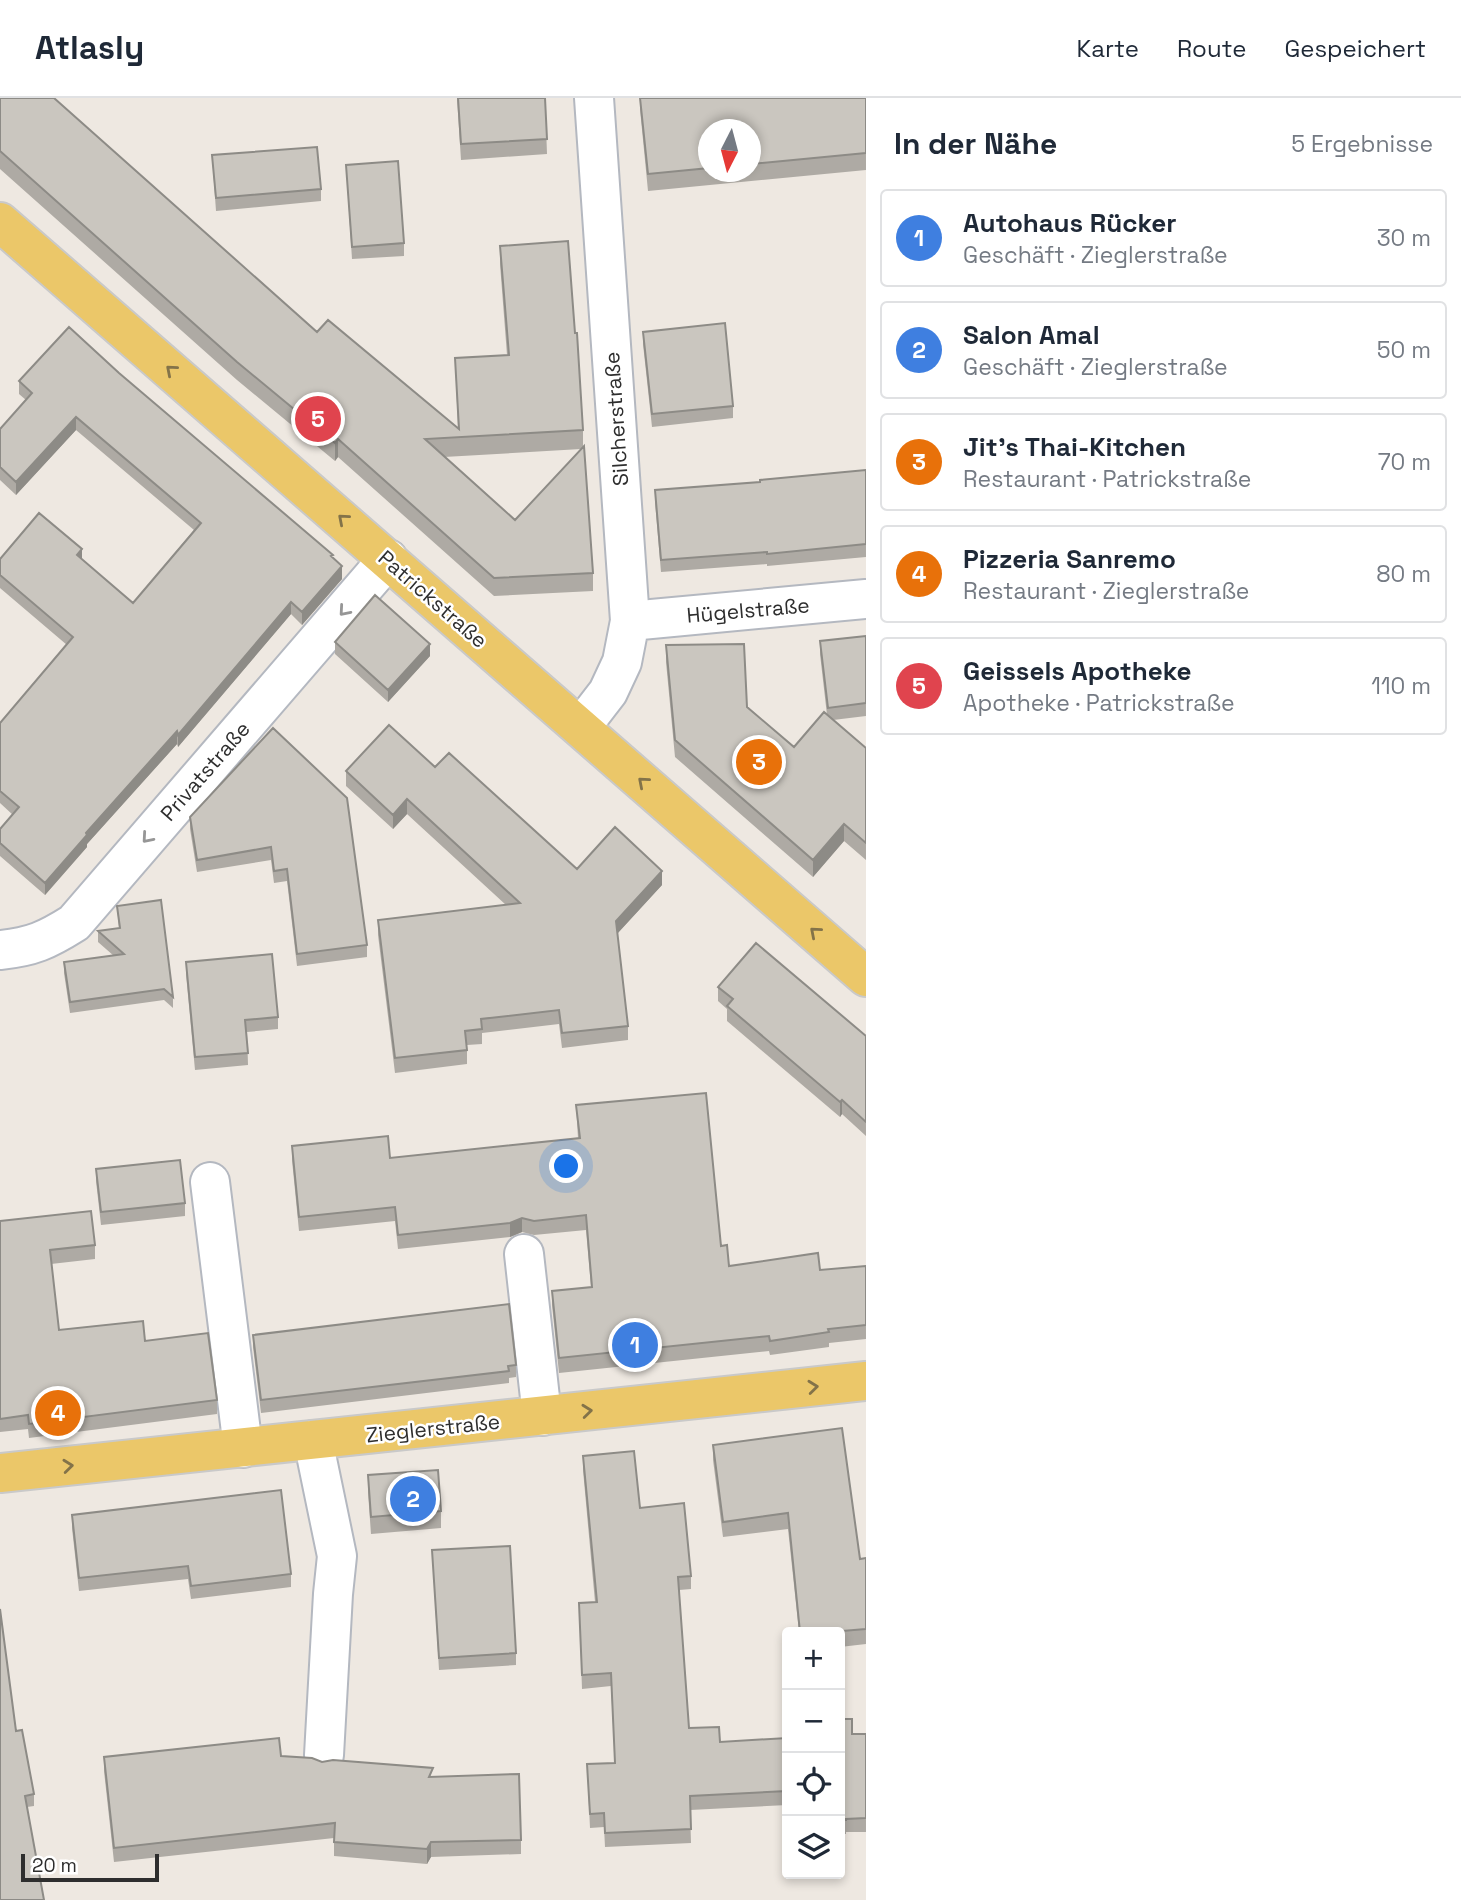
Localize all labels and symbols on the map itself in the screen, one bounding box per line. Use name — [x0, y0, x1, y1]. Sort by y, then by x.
north arrow — [698, 119, 761, 182]
street label: Silcherstraße — [598, 351, 634, 487]
one-way arrow — [166, 366, 179, 378]
pin: 5 — [295, 393, 341, 445]
one-way arrow — [338, 515, 351, 528]
street label: Patrickstraße — [373, 544, 493, 654]
street label: Hügelstraße — [685, 591, 811, 629]
one-way arrow — [340, 602, 352, 615]
street label: Privatstraße — [154, 716, 256, 826]
pin: 3 — [736, 736, 782, 788]
one-way arrow — [639, 778, 652, 790]
one-way arrow — [143, 830, 155, 843]
one-way arrow — [810, 928, 823, 940]
your location — [549, 1149, 583, 1183]
pin: 1 — [612, 1319, 658, 1371]
one-way arrow — [808, 1380, 819, 1395]
pin: 4 — [35, 1387, 81, 1439]
one-way arrow — [581, 1404, 592, 1419]
street label: Zieglerstraße — [365, 1408, 501, 1448]
one-way arrow — [63, 1459, 74, 1474]
pin: 2 — [390, 1473, 436, 1525]
scale bar — [21, 1851, 159, 1883]

